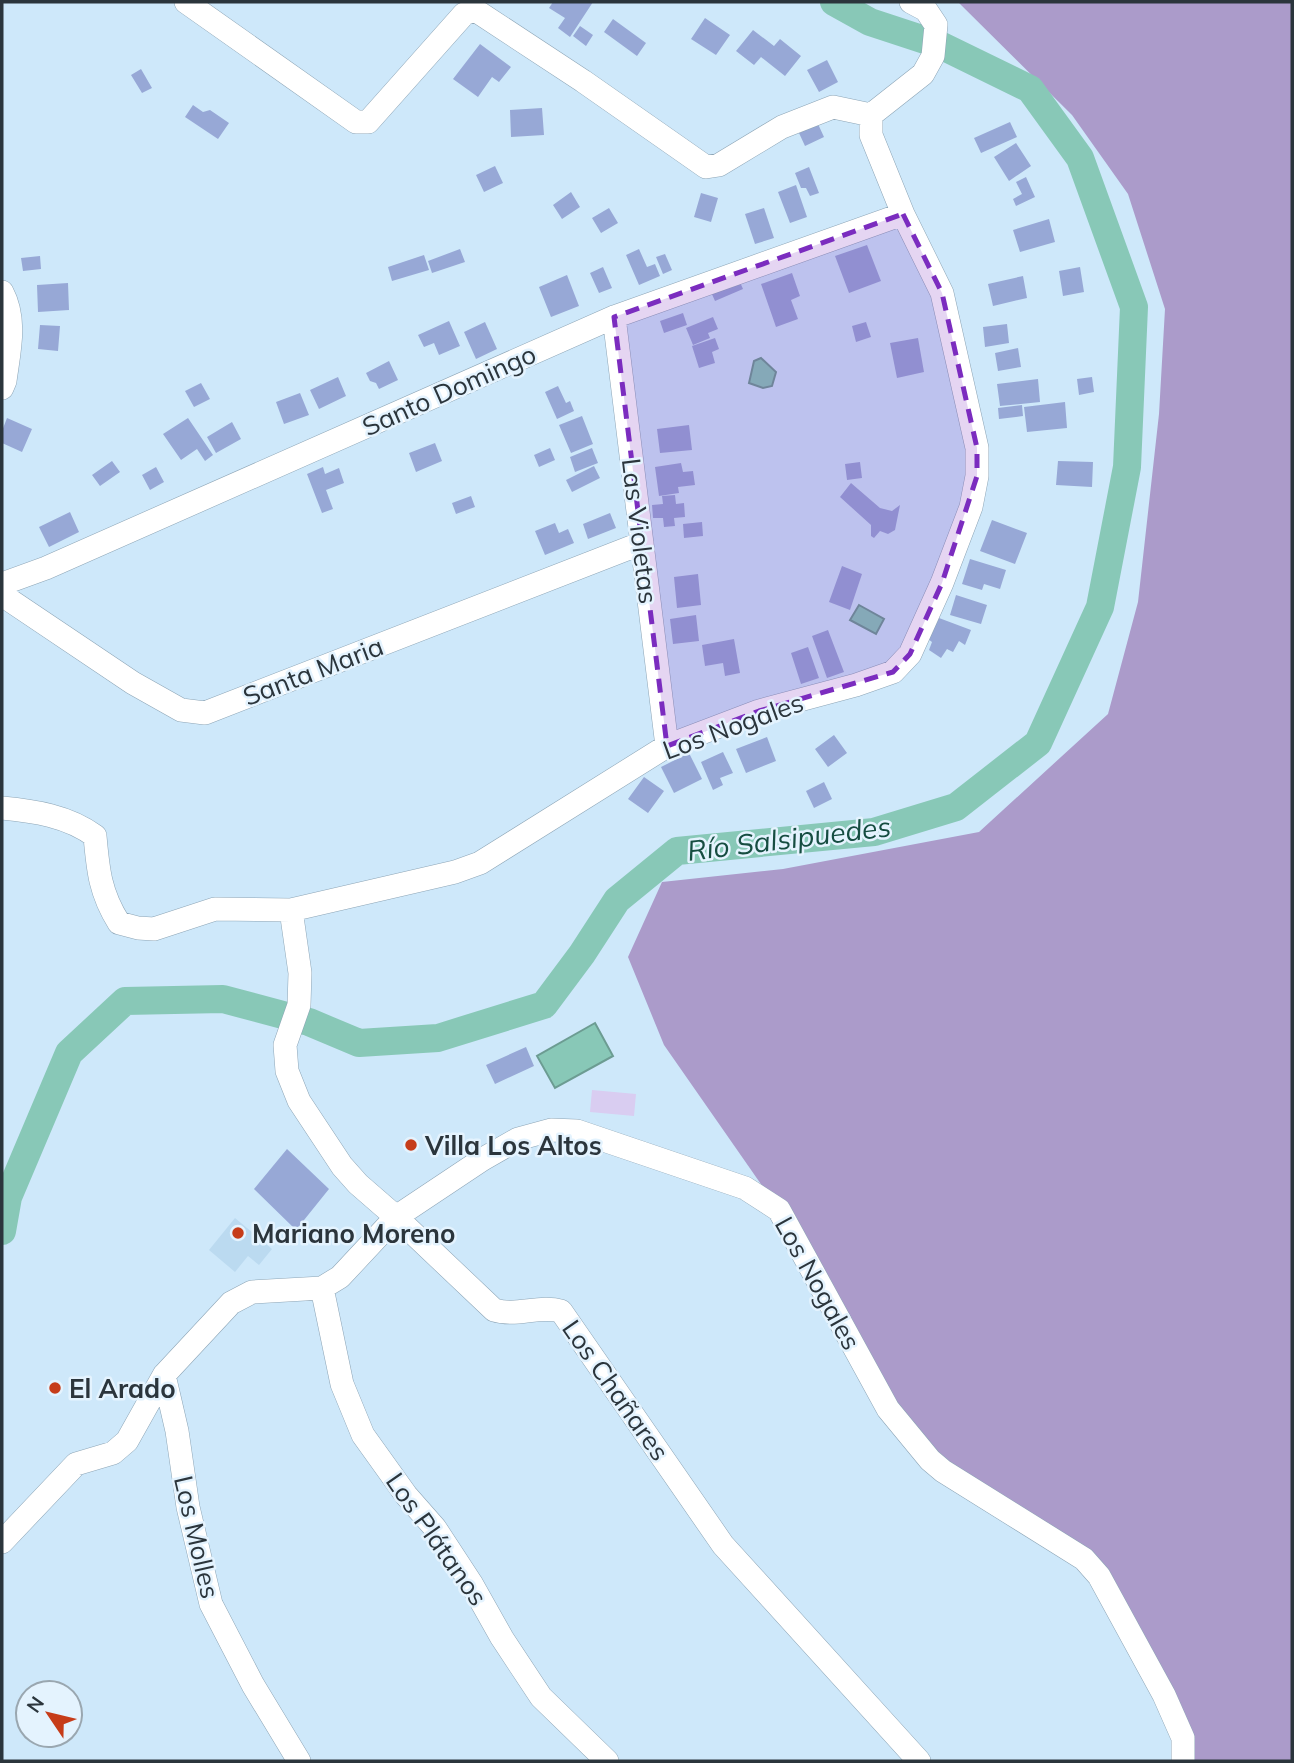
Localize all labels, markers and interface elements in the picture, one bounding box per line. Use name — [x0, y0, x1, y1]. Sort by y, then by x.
street label: Santo Domingo — [357, 337, 541, 443]
street label: Las Violetas — [615, 456, 665, 606]
street label: Santa Maria — [238, 629, 388, 713]
street label: Los Nogales — [658, 685, 808, 767]
water label: Río Salsipuedes — [685, 808, 893, 868]
place label: Villa Los Altos — [424, 1129, 602, 1162]
marker: Villa Los Altos — [403, 1137, 419, 1153]
street label: Los Nogales — [768, 1211, 868, 1355]
place label: Mariano Moreno — [252, 1217, 455, 1250]
marker: Mariano Moreno — [230, 1225, 246, 1241]
street label: Los Chañares — [555, 1313, 677, 1467]
place label: El Arado — [69, 1372, 176, 1405]
marker: El Arado — [47, 1380, 63, 1396]
street label: Los Plátanos — [379, 1466, 495, 1612]
street label: Los Molles — [167, 1472, 227, 1602]
north arrow — [14, 1679, 84, 1749]
text: N — [21, 1691, 49, 1717]

